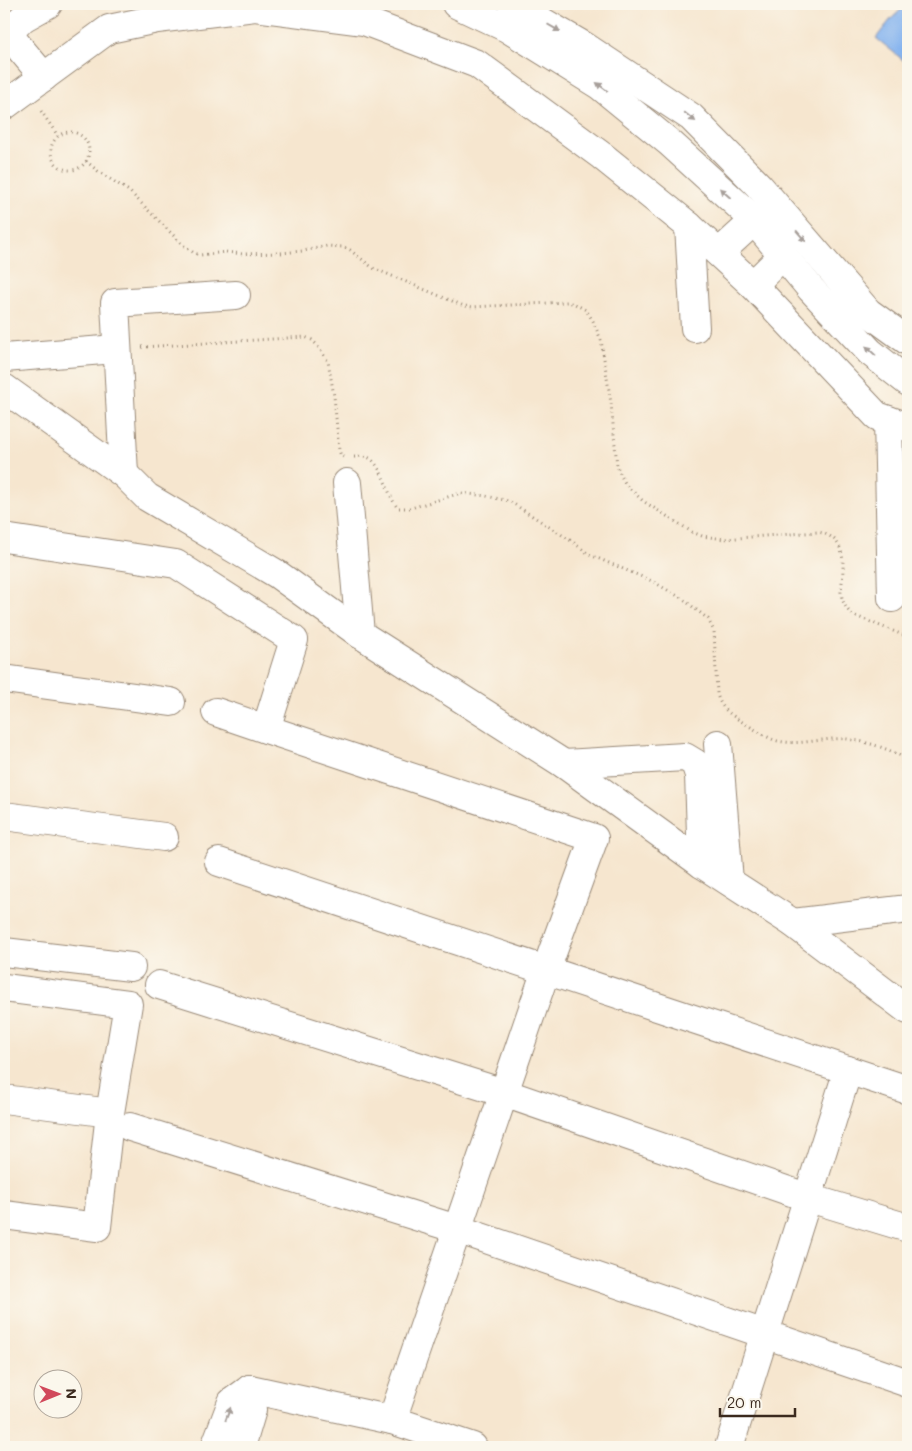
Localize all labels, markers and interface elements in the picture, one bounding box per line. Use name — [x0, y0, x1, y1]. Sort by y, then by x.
one-way arrow — [548, 24, 561, 33]
one-way arrow — [596, 82, 609, 93]
one-way arrow — [683, 112, 696, 123]
one-way arrow — [719, 187, 731, 199]
one-way arrow — [796, 229, 807, 242]
one-way arrow — [865, 345, 877, 357]
north arrow — [32, 1368, 82, 1418]
scale bar — [720, 1386, 794, 1418]
text: N — [62, 1388, 81, 1399]
text: 20 m — [727, 1392, 761, 1412]
one-way arrow — [225, 1407, 232, 1422]

